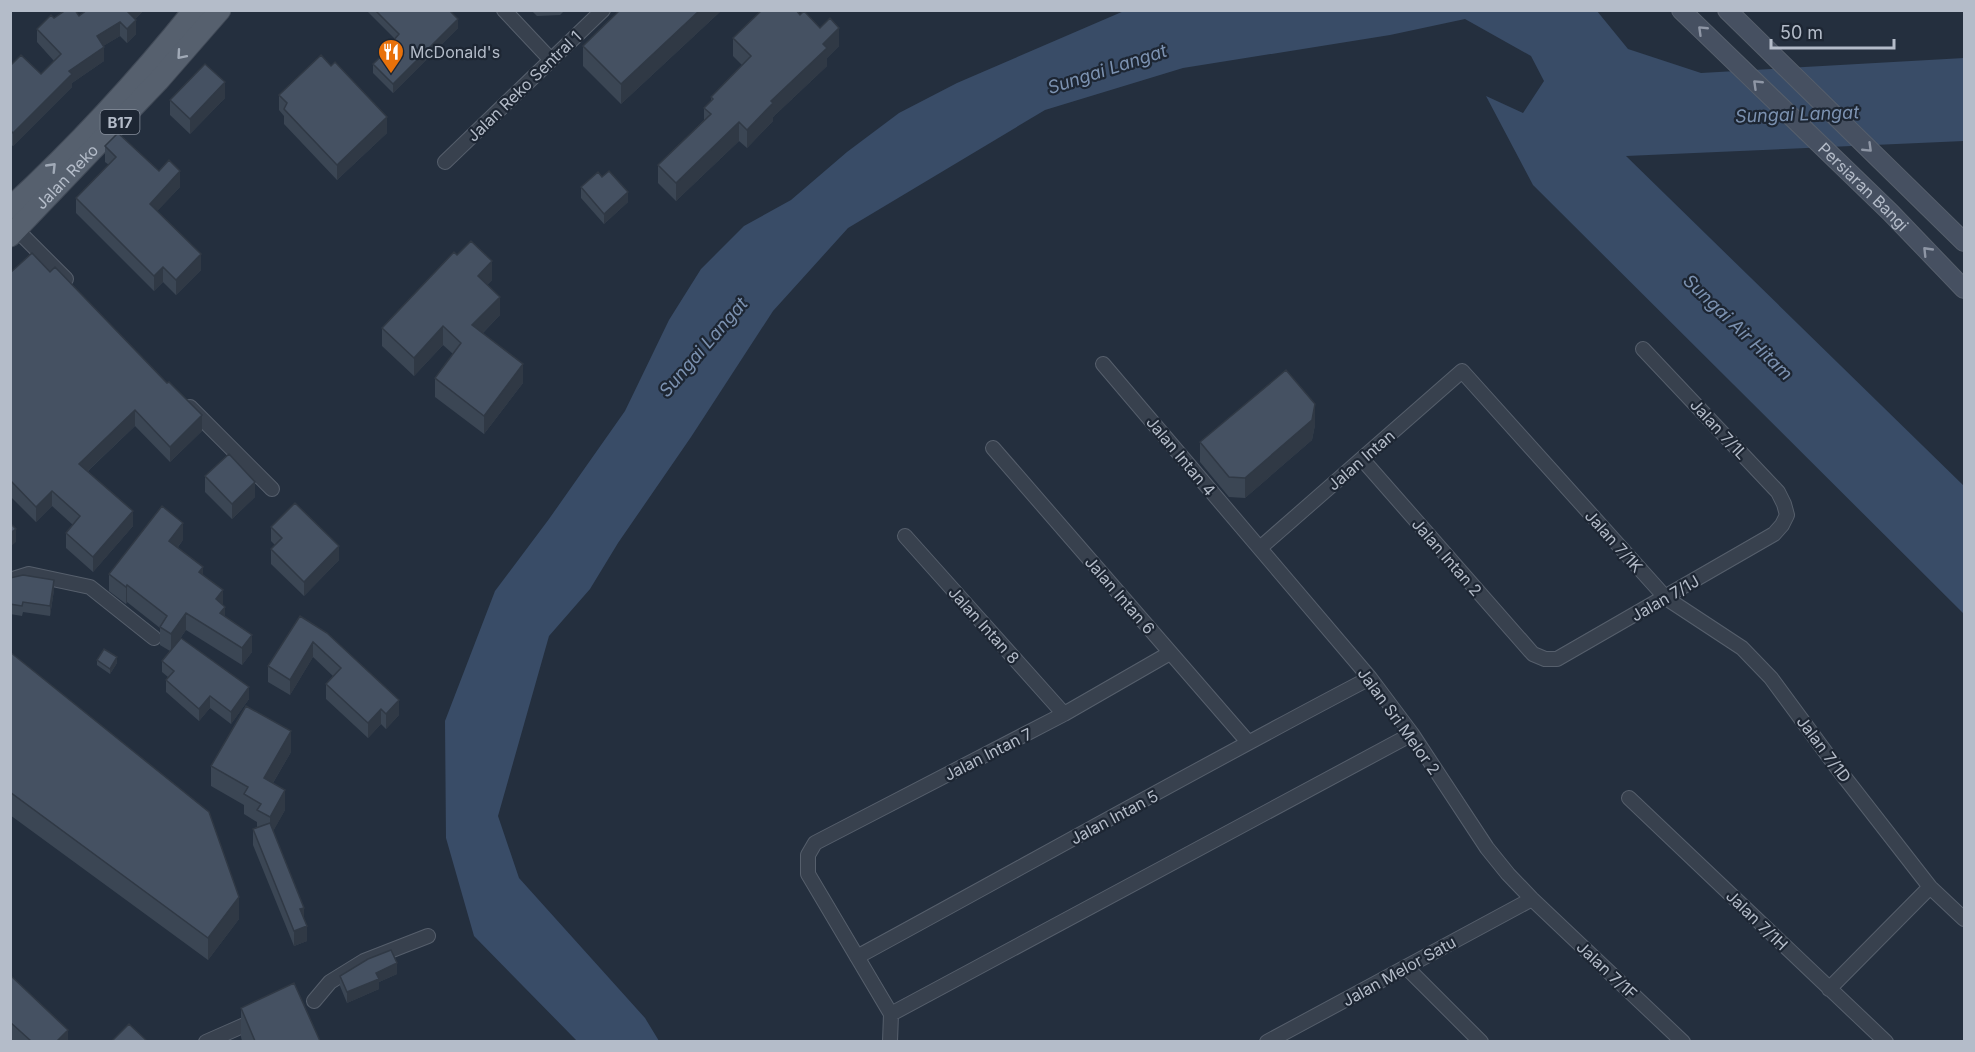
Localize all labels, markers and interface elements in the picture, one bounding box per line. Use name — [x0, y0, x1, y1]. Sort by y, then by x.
scale bar — [1771, 12, 1894, 50]
text: 50 m — [1780, 22, 1823, 43]
street label: Jalan Reko Sentral 1 — [463, 26, 585, 146]
one-way arrow — [1698, 27, 1709, 38]
restaurant icon: McDonald's — [376, 37, 406, 75]
water label: Sungai Langat — [1045, 39, 1170, 98]
place label: McDonald's — [410, 42, 500, 62]
one-way arrow — [177, 48, 188, 59]
one-way arrow — [1754, 80, 1765, 91]
water label: Sungai Langat — [1735, 101, 1861, 127]
road number: B17 — [100, 110, 140, 134]
street label: Persiaran Bangi — [1814, 138, 1913, 235]
street label: Jalan Reko — [31, 140, 102, 213]
one-way arrow — [1860, 140, 1871, 151]
one-way arrow — [45, 163, 56, 174]
one-way arrow — [1923, 247, 1934, 257]
water label: Sungai Air Hitam — [1679, 270, 1797, 385]
water label: Sungai Langat — [654, 292, 752, 401]
street label: Jalan 7/1L — [1686, 395, 1752, 463]
street label: Jalan Intan 4 — [1142, 412, 1220, 500]
street label: Jalan Intan — [1323, 425, 1399, 495]
street label: Jalan 7/1K — [1581, 506, 1647, 576]
street label: Jalan Intan 2 — [1408, 514, 1486, 600]
street label: Jalan Intan 6 — [1081, 552, 1159, 638]
street label: Jalan 7/1J — [1627, 570, 1703, 626]
street label: Jalan Intan 8 — [944, 582, 1024, 668]
street label: Jalan Sri Melor 2 — [1353, 664, 1445, 778]
street label: Jalan 7/1D — [1793, 712, 1855, 786]
street label: Jalan Intan 7 — [941, 723, 1035, 785]
street label: Jalan Intan 5 — [1067, 785, 1161, 849]
street label: Jalan 7/1H — [1722, 886, 1792, 954]
street label: Jalan Melor Satu — [1339, 932, 1459, 1010]
street label: Jalan 7/1F — [1572, 937, 1642, 1003]

